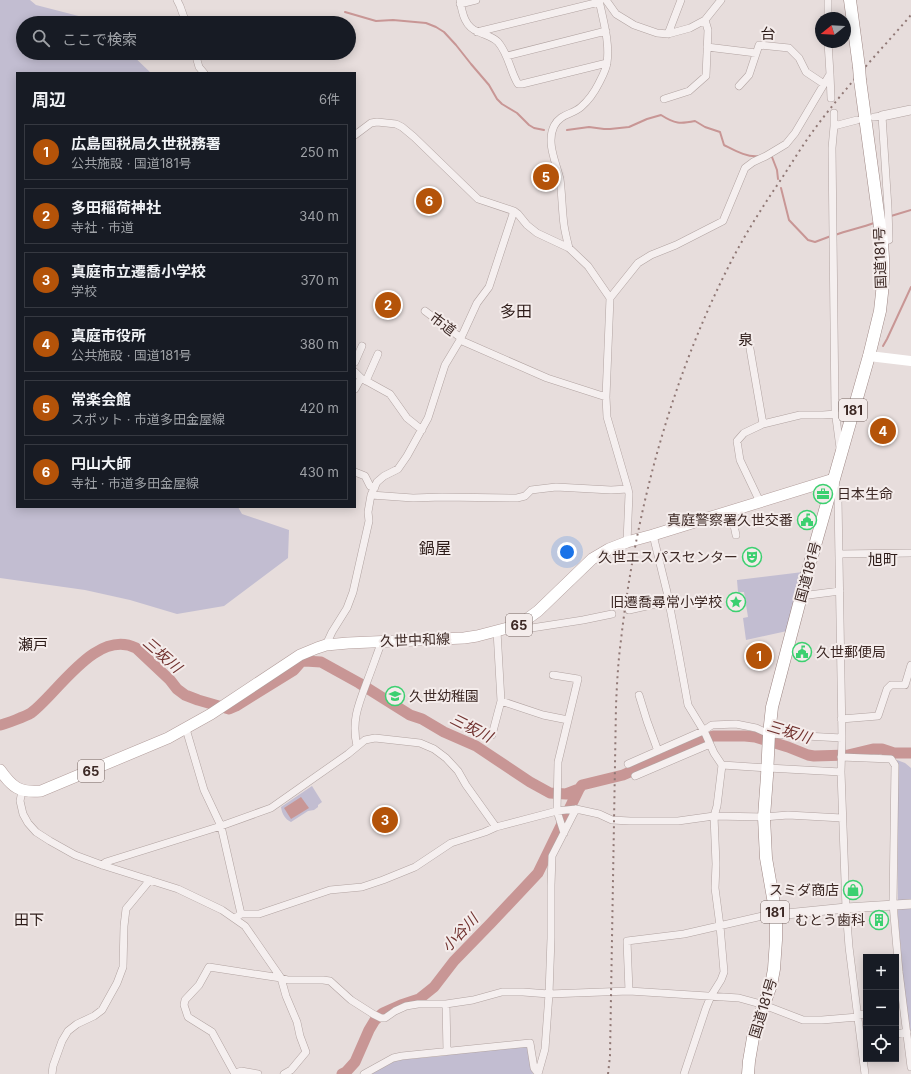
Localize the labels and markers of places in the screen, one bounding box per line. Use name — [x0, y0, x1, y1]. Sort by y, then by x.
pin: 5 — [533, 162, 559, 192]
pin: 6 — [416, 186, 442, 216]
pin: 2 — [375, 290, 401, 320]
pin: 4 — [870, 416, 896, 446]
office icon: 日本生命 — [812, 483, 834, 505]
place label: 日本生命 — [837, 485, 893, 502]
public building icon: 真庭警察署久世交番 — [796, 509, 818, 531]
place label: 真庭警察署久世交番 — [667, 511, 793, 528]
theatre icon: 久世エスパスセンター — [741, 546, 763, 568]
place label: 久世エスパスセンター — [598, 548, 738, 565]
place icon: 旧遷喬尋常小学校 — [725, 591, 747, 613]
place label: 旧遷喬尋常小学校 — [610, 593, 722, 610]
pin: 1 — [746, 641, 772, 671]
public building icon: 久世郵便局 — [791, 641, 813, 663]
place label: 久世郵便局 — [816, 643, 886, 660]
school or university icon: 久世幼稚園 — [384, 685, 406, 707]
place label: 久世幼稚園 — [409, 687, 479, 704]
pin: 3 — [372, 805, 398, 835]
shop icon: スミダ商店 — [842, 879, 864, 901]
place label: スミダ商店 — [769, 881, 839, 898]
building icon: むとう歯科 — [868, 909, 890, 931]
place label: むとう歯科 — [795, 911, 865, 928]

